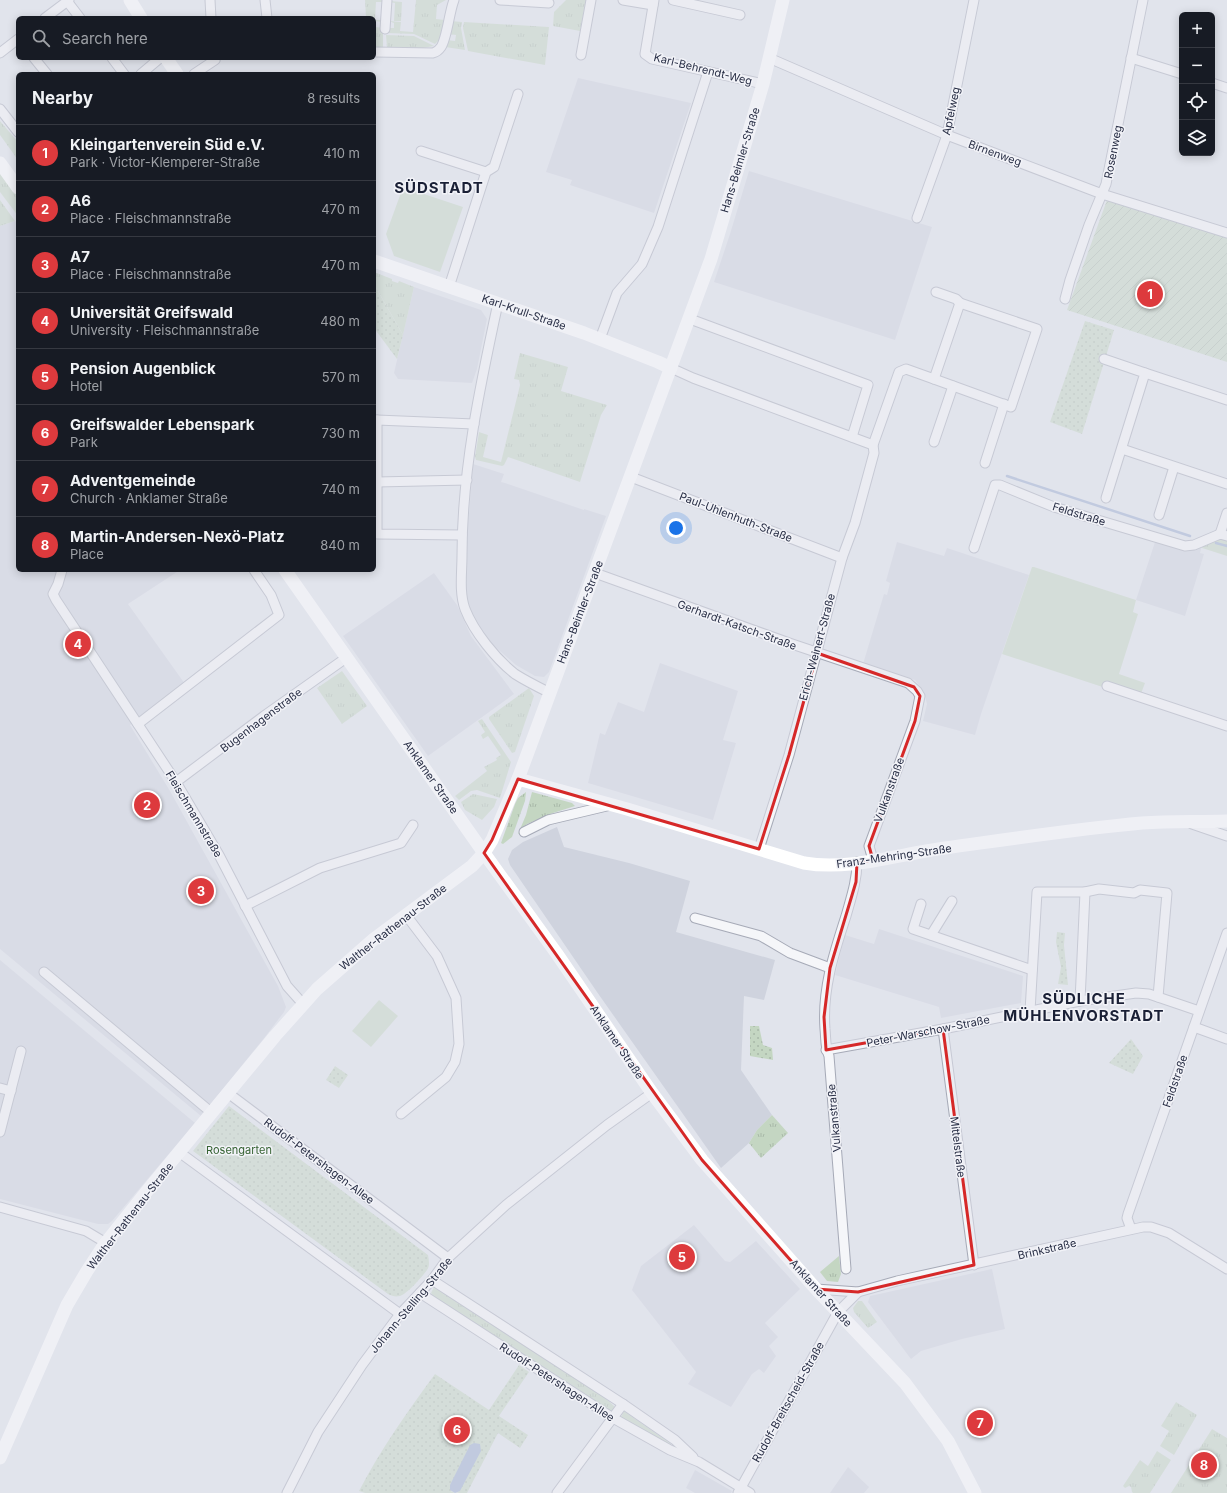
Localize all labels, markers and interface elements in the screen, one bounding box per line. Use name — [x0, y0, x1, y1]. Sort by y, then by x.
map controls — [1179, 12, 1215, 156]
button: + — [1179, 12, 1215, 48]
search box — [16, 16, 376, 60]
icon: search — [30, 27, 52, 49]
text: Search here — [62, 29, 148, 48]
button: − — [1179, 48, 1215, 84]
street label: Karl-Behrendt-Weg — [652, 50, 754, 88]
button: locate — [1179, 84, 1215, 120]
street label: Apfelweg — [939, 86, 963, 136]
text: Nearby — [32, 88, 93, 108]
text: 8 results — [307, 90, 360, 106]
street label: Hans-Beimler-Straße — [717, 106, 763, 214]
button: layers — [1179, 120, 1215, 156]
street label: Rosenweg — [1101, 124, 1125, 180]
text: Kleingartenverein Süd e.V. — [70, 135, 265, 154]
street label: Birnenweg — [967, 137, 1023, 169]
text: 1 — [42, 145, 48, 161]
text: 410 m — [323, 145, 360, 161]
text: Park · Victor-Klemperer-Straße — [70, 154, 260, 170]
district label: SÜDSTADT — [394, 178, 484, 197]
text: A6 — [70, 191, 91, 210]
text: 2 — [41, 201, 49, 217]
text: 470 m — [321, 201, 360, 217]
text: Place · Fleischmannstraße — [70, 210, 231, 226]
text: A7 — [70, 247, 90, 266]
text: 3 — [41, 257, 49, 273]
text: 470 m — [321, 257, 360, 273]
text: Place · Fleischmannstraße — [70, 266, 231, 282]
pin: 1 — [1137, 279, 1163, 309]
street label: Karl-Krull-Straße — [480, 291, 568, 333]
text: Universität Greifswald — [70, 303, 233, 322]
text: 4 — [41, 313, 49, 329]
text: 480 m — [320, 313, 360, 329]
text: University · Fleischmannstraße — [70, 322, 259, 338]
text: Pension Augenblick — [70, 359, 216, 378]
text: 5 — [41, 369, 49, 385]
text: 570 m — [322, 369, 360, 385]
text: Hotel — [70, 378, 102, 394]
text: Greifswalder Lebenspark — [70, 415, 255, 434]
text: 6 — [41, 425, 49, 441]
text: 730 m — [322, 425, 360, 441]
text: Park — [70, 434, 98, 450]
text: Adventgemeinde — [70, 471, 196, 490]
text: 7 — [41, 481, 49, 497]
text: 740 m — [322, 481, 360, 497]
street label: Paul-Uhlenhuth-Straße — [677, 489, 795, 545]
text: Church · Anklamer Straße — [70, 490, 228, 506]
street label: Feldstraße — [1051, 499, 1107, 529]
your location — [666, 518, 686, 538]
text: Martin-Andersen-Nexö-Platz — [70, 527, 284, 546]
text: 8 — [41, 537, 49, 553]
text: 840 m — [320, 537, 360, 553]
text: Place — [70, 546, 104, 562]
street label: Hans-Beimler-Straße — [554, 558, 606, 666]
street label: Erich-Weinert-Straße — [796, 592, 838, 702]
street label: Gerhardt-Katsch-Straße — [676, 597, 798, 653]
pin: 4 — [65, 629, 91, 659]
street label: Bugenhagenstraße — [217, 685, 305, 755]
street label: Anklamer Straße — [400, 738, 462, 816]
street label: Vulkanstraße — [871, 755, 907, 825]
street label: Fleischmannstraße — [163, 768, 225, 860]
pin: 2 — [134, 790, 160, 820]
street label: Franz-Mehring-Straße — [835, 841, 953, 871]
pin: 3 — [188, 876, 214, 906]
street label: Walther-Rathenau-Straße — [337, 881, 449, 973]
district label: SÜDLICHE MÜHLENVORSTADT — [1003, 989, 1165, 1025]
street label: Anklamer Straße — [587, 1002, 647, 1082]
street label: Peter-Warschow-Straße — [865, 1012, 991, 1050]
street label: Feldstraße — [1159, 1053, 1191, 1109]
street label: Vulkanstraße — [824, 1083, 844, 1153]
street label: Rudolf-Petershagen-Allee — [261, 1115, 377, 1207]
street label: Mittelstraße — [947, 1116, 969, 1178]
park label: Rosengarten — [206, 1143, 272, 1157]
street label: Walther-Rathenau-Straße — [84, 1160, 176, 1272]
street label: Brinkstraße — [1016, 1235, 1078, 1263]
pin: 5 — [669, 1242, 695, 1272]
street label: Johann-Stelling-Straße — [367, 1254, 455, 1356]
street label: Anklamer Straße — [787, 1256, 855, 1330]
street label: Rudolf-Breitscheid-Straße — [749, 1339, 827, 1465]
street label: Rudolf-Petershagen-Allee — [497, 1340, 617, 1424]
pin: 7 — [967, 1408, 993, 1438]
pin: 6 — [444, 1415, 470, 1445]
pin: 8 — [1191, 1450, 1217, 1480]

